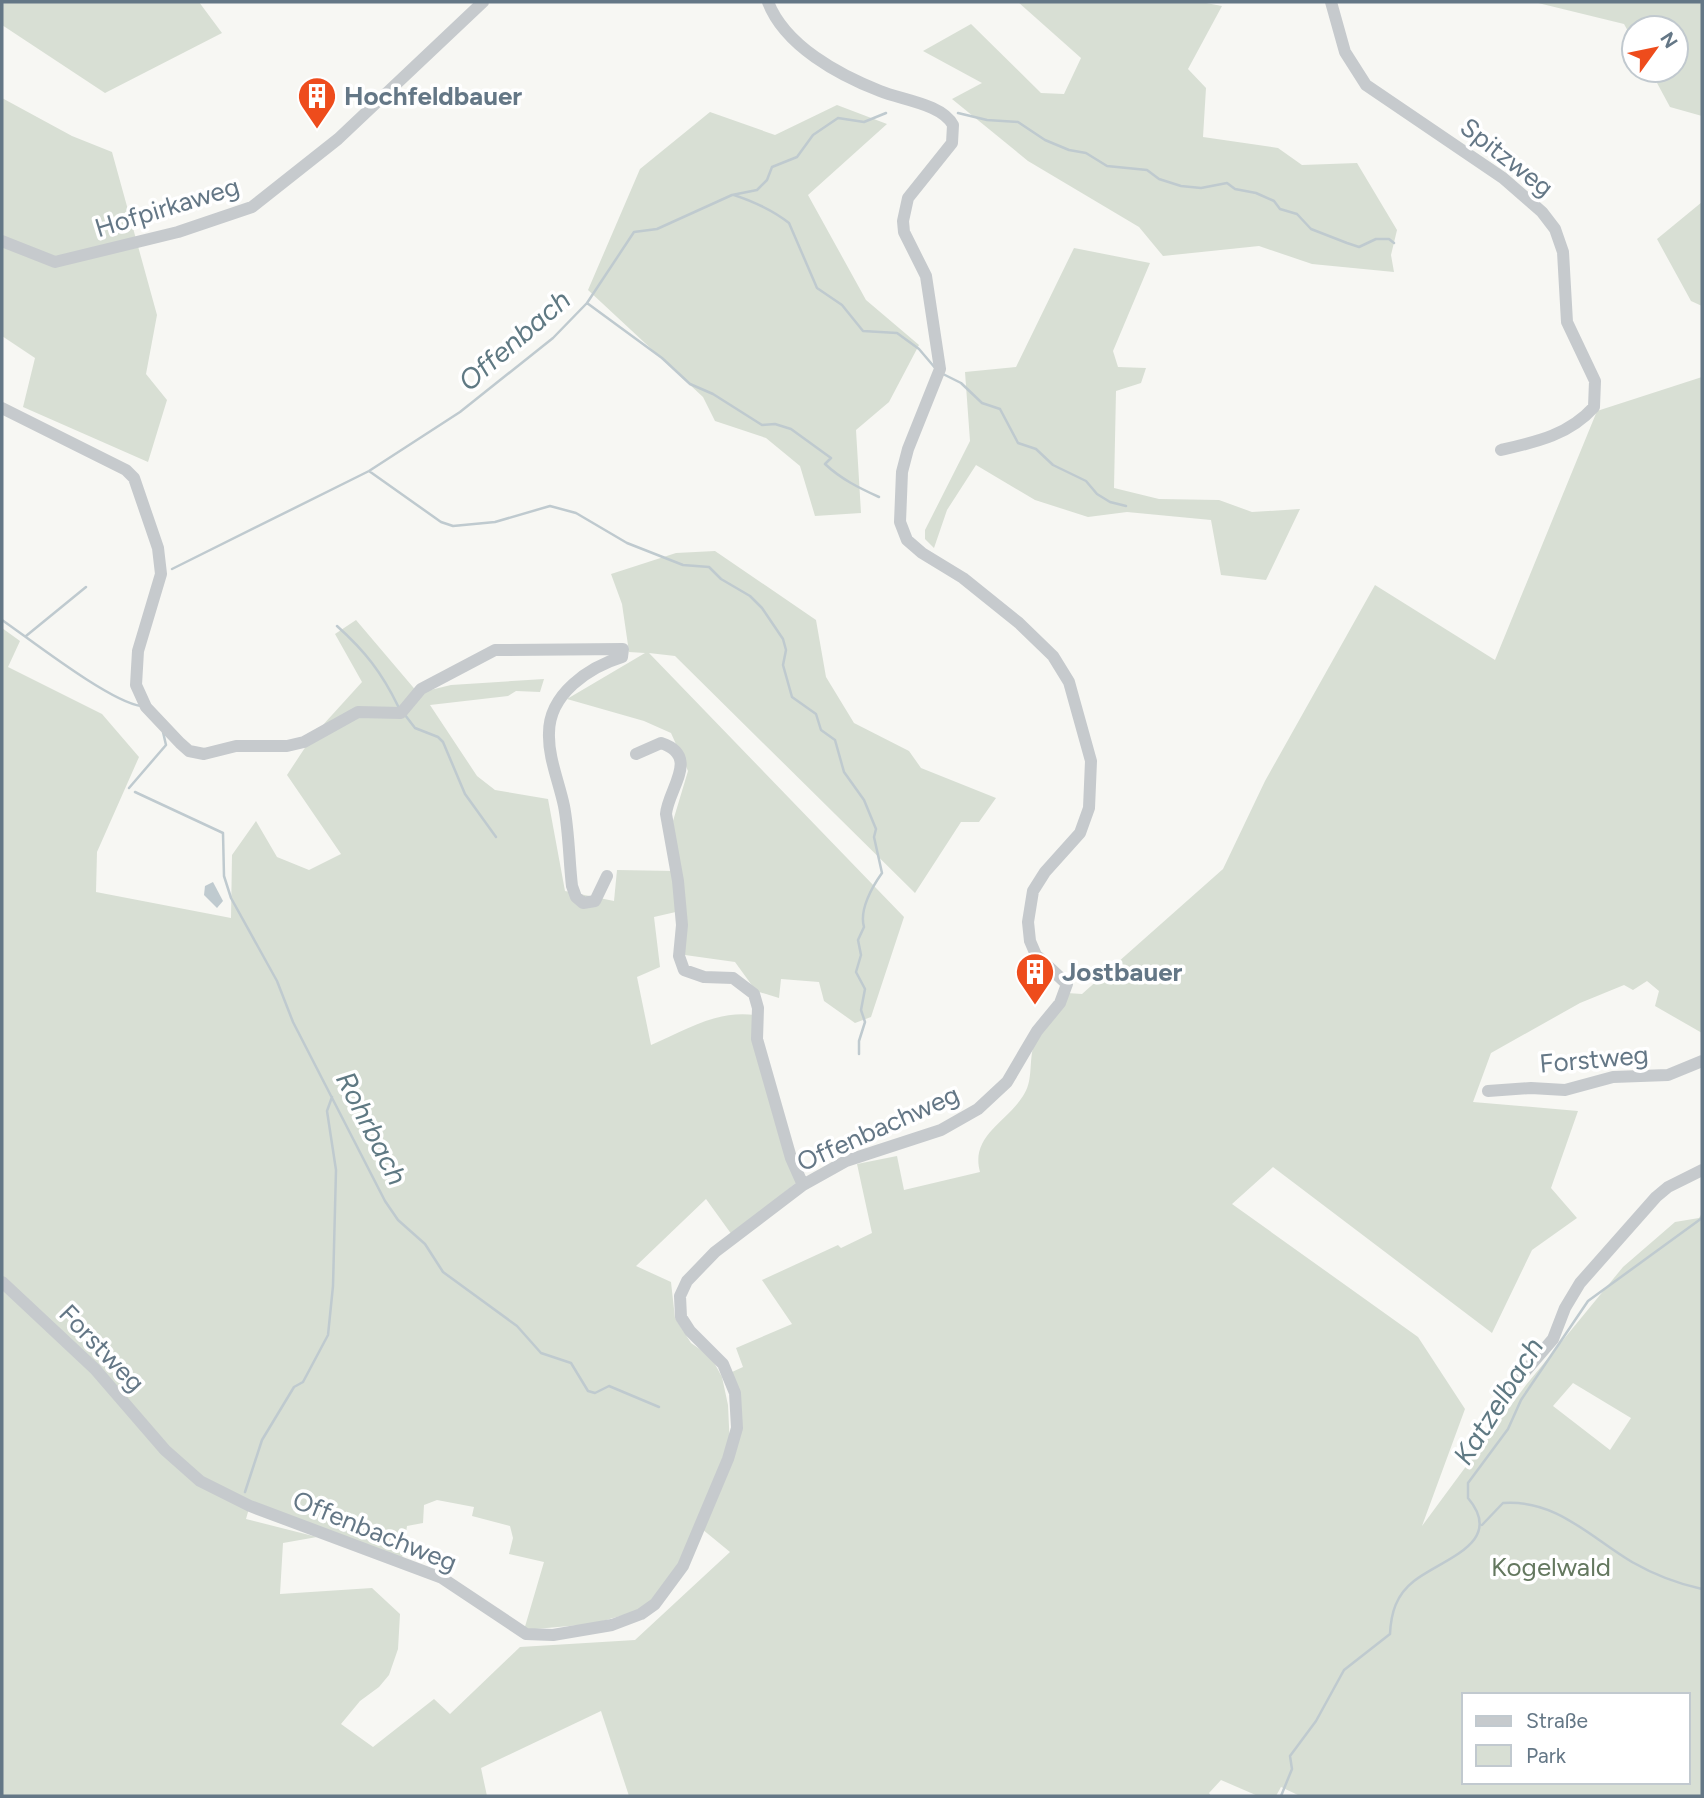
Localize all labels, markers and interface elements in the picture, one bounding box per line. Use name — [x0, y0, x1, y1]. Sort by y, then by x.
north arrow — [1620, 14, 1690, 84]
text: N — [1655, 28, 1682, 52]
building icon: Hochfeldbauer — [296, 75, 338, 130]
place label: Hochfeldbauer — [344, 80, 522, 112]
street label: Spitzweg — [1454, 111, 1560, 203]
street label: Hofpirkaweg — [91, 170, 243, 244]
water label: Offenbach — [451, 282, 577, 398]
building icon: Jostbauer — [1014, 951, 1056, 1006]
place label: Jostbauer — [1062, 956, 1183, 988]
street label: Forstweg — [1538, 1038, 1650, 1080]
water label: Rohrbach — [329, 1066, 415, 1190]
street label: Offenbachweg — [792, 1078, 964, 1178]
street label: Forstweg — [53, 1298, 151, 1398]
water label: Katzelbach — [1446, 1331, 1550, 1471]
street label: Offenbachweg — [288, 1483, 462, 1579]
park label: Kogelwald — [1491, 1551, 1611, 1583]
legend — [1462, 1693, 1690, 1784]
text: Straße — [1526, 1708, 1588, 1733]
text: Park — [1526, 1743, 1567, 1768]

